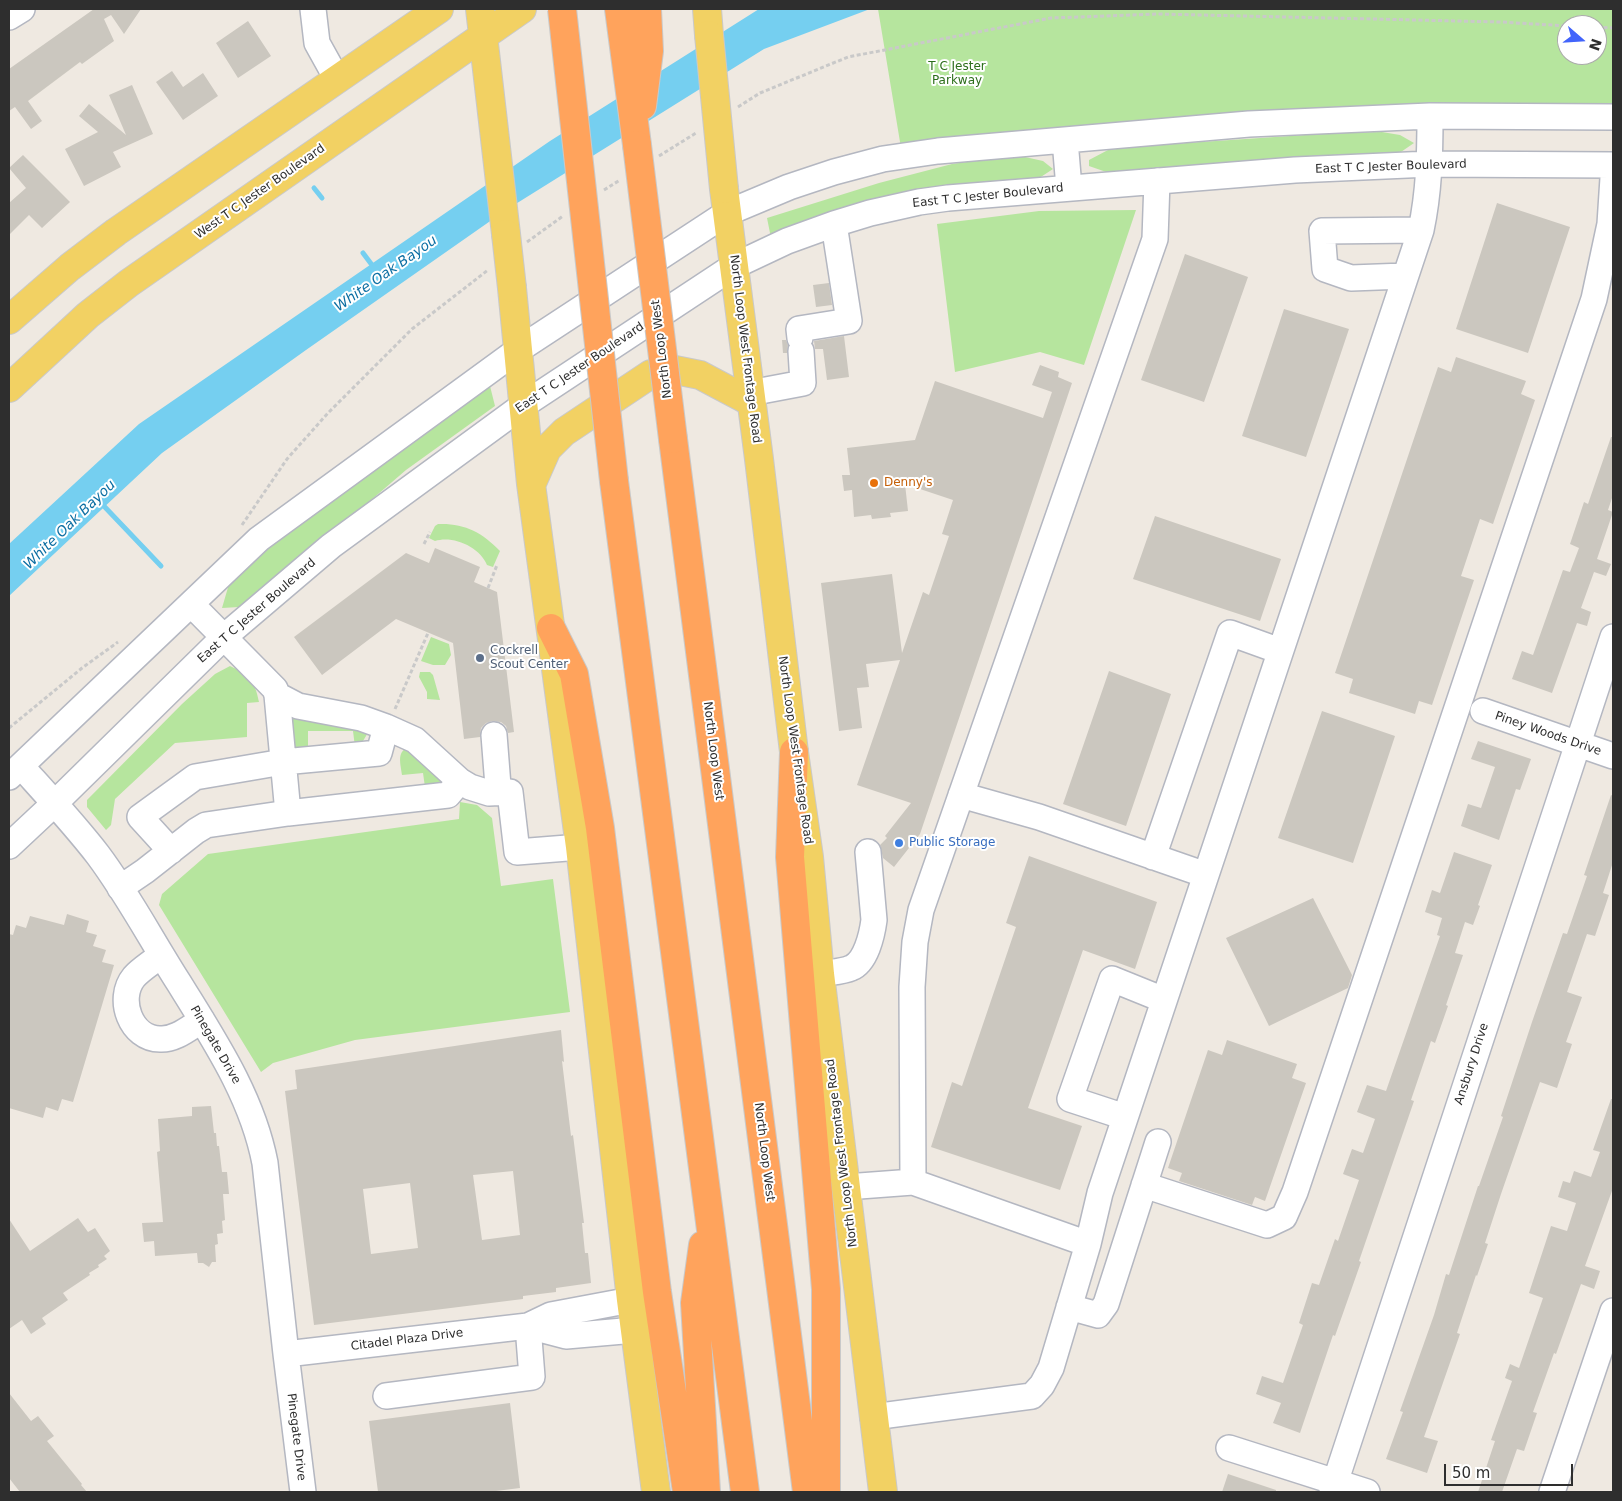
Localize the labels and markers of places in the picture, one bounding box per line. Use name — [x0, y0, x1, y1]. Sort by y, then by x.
place label: Denny's — [884, 476, 932, 490]
marker: Denny's — [868, 477, 880, 489]
place label: Cockrell Scout Center — [490, 644, 568, 672]
marker: Cockrell Scout Center — [474, 652, 486, 664]
place label: Public Storage — [909, 836, 995, 850]
marker: Public Storage — [893, 837, 905, 849]

